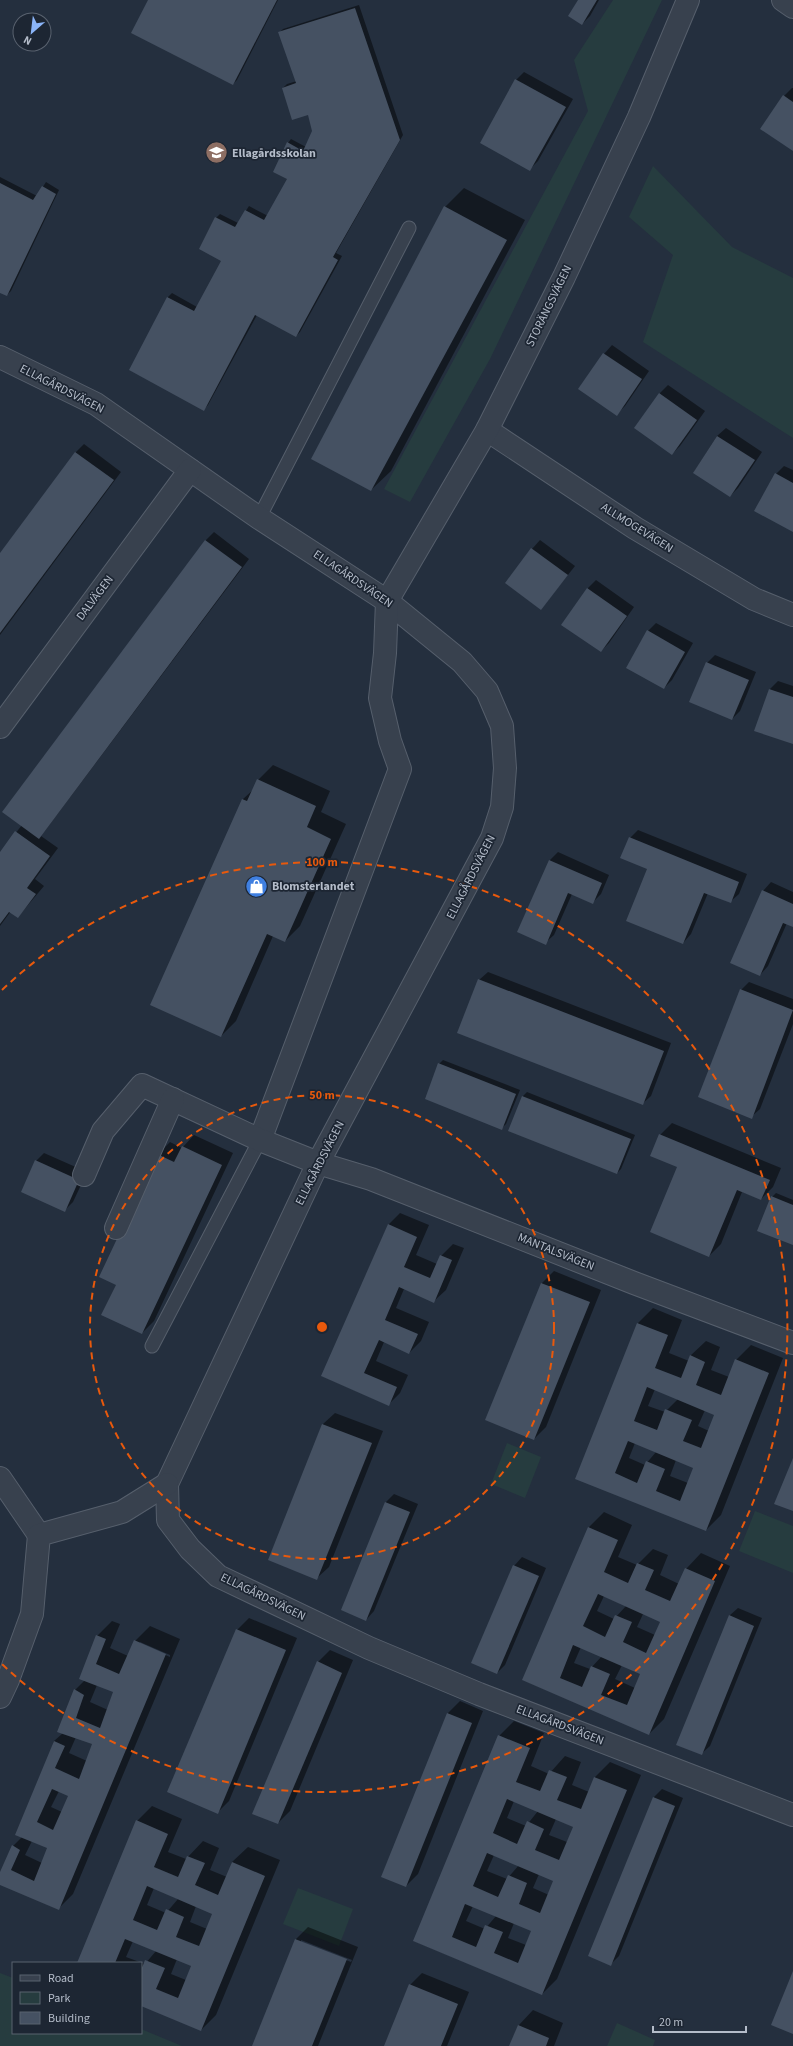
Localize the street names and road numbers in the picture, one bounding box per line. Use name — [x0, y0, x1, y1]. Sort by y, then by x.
street label: STORÄNGSVÄGEN — [522, 262, 576, 350]
street label: ELLAGÅRDSVÄGEN — [17, 360, 107, 418]
street label: ALLMOGEVÄGEN — [598, 499, 676, 557]
street label: ELLAGÅRDSVÄGEN — [310, 546, 396, 612]
street label: DALVÄGEN — [72, 572, 118, 624]
street label: ELLAGÅRDSVÄGEN — [442, 832, 500, 922]
street label: ELLAGÅRDSVÄGEN — [291, 1118, 349, 1208]
street label: MANTALSVÄGEN — [515, 1229, 597, 1275]
street label: ELLAGÅRDSVÄGEN — [218, 1569, 308, 1625]
street label: ELLAGÅRDSVÄGEN — [514, 1700, 606, 1750]

